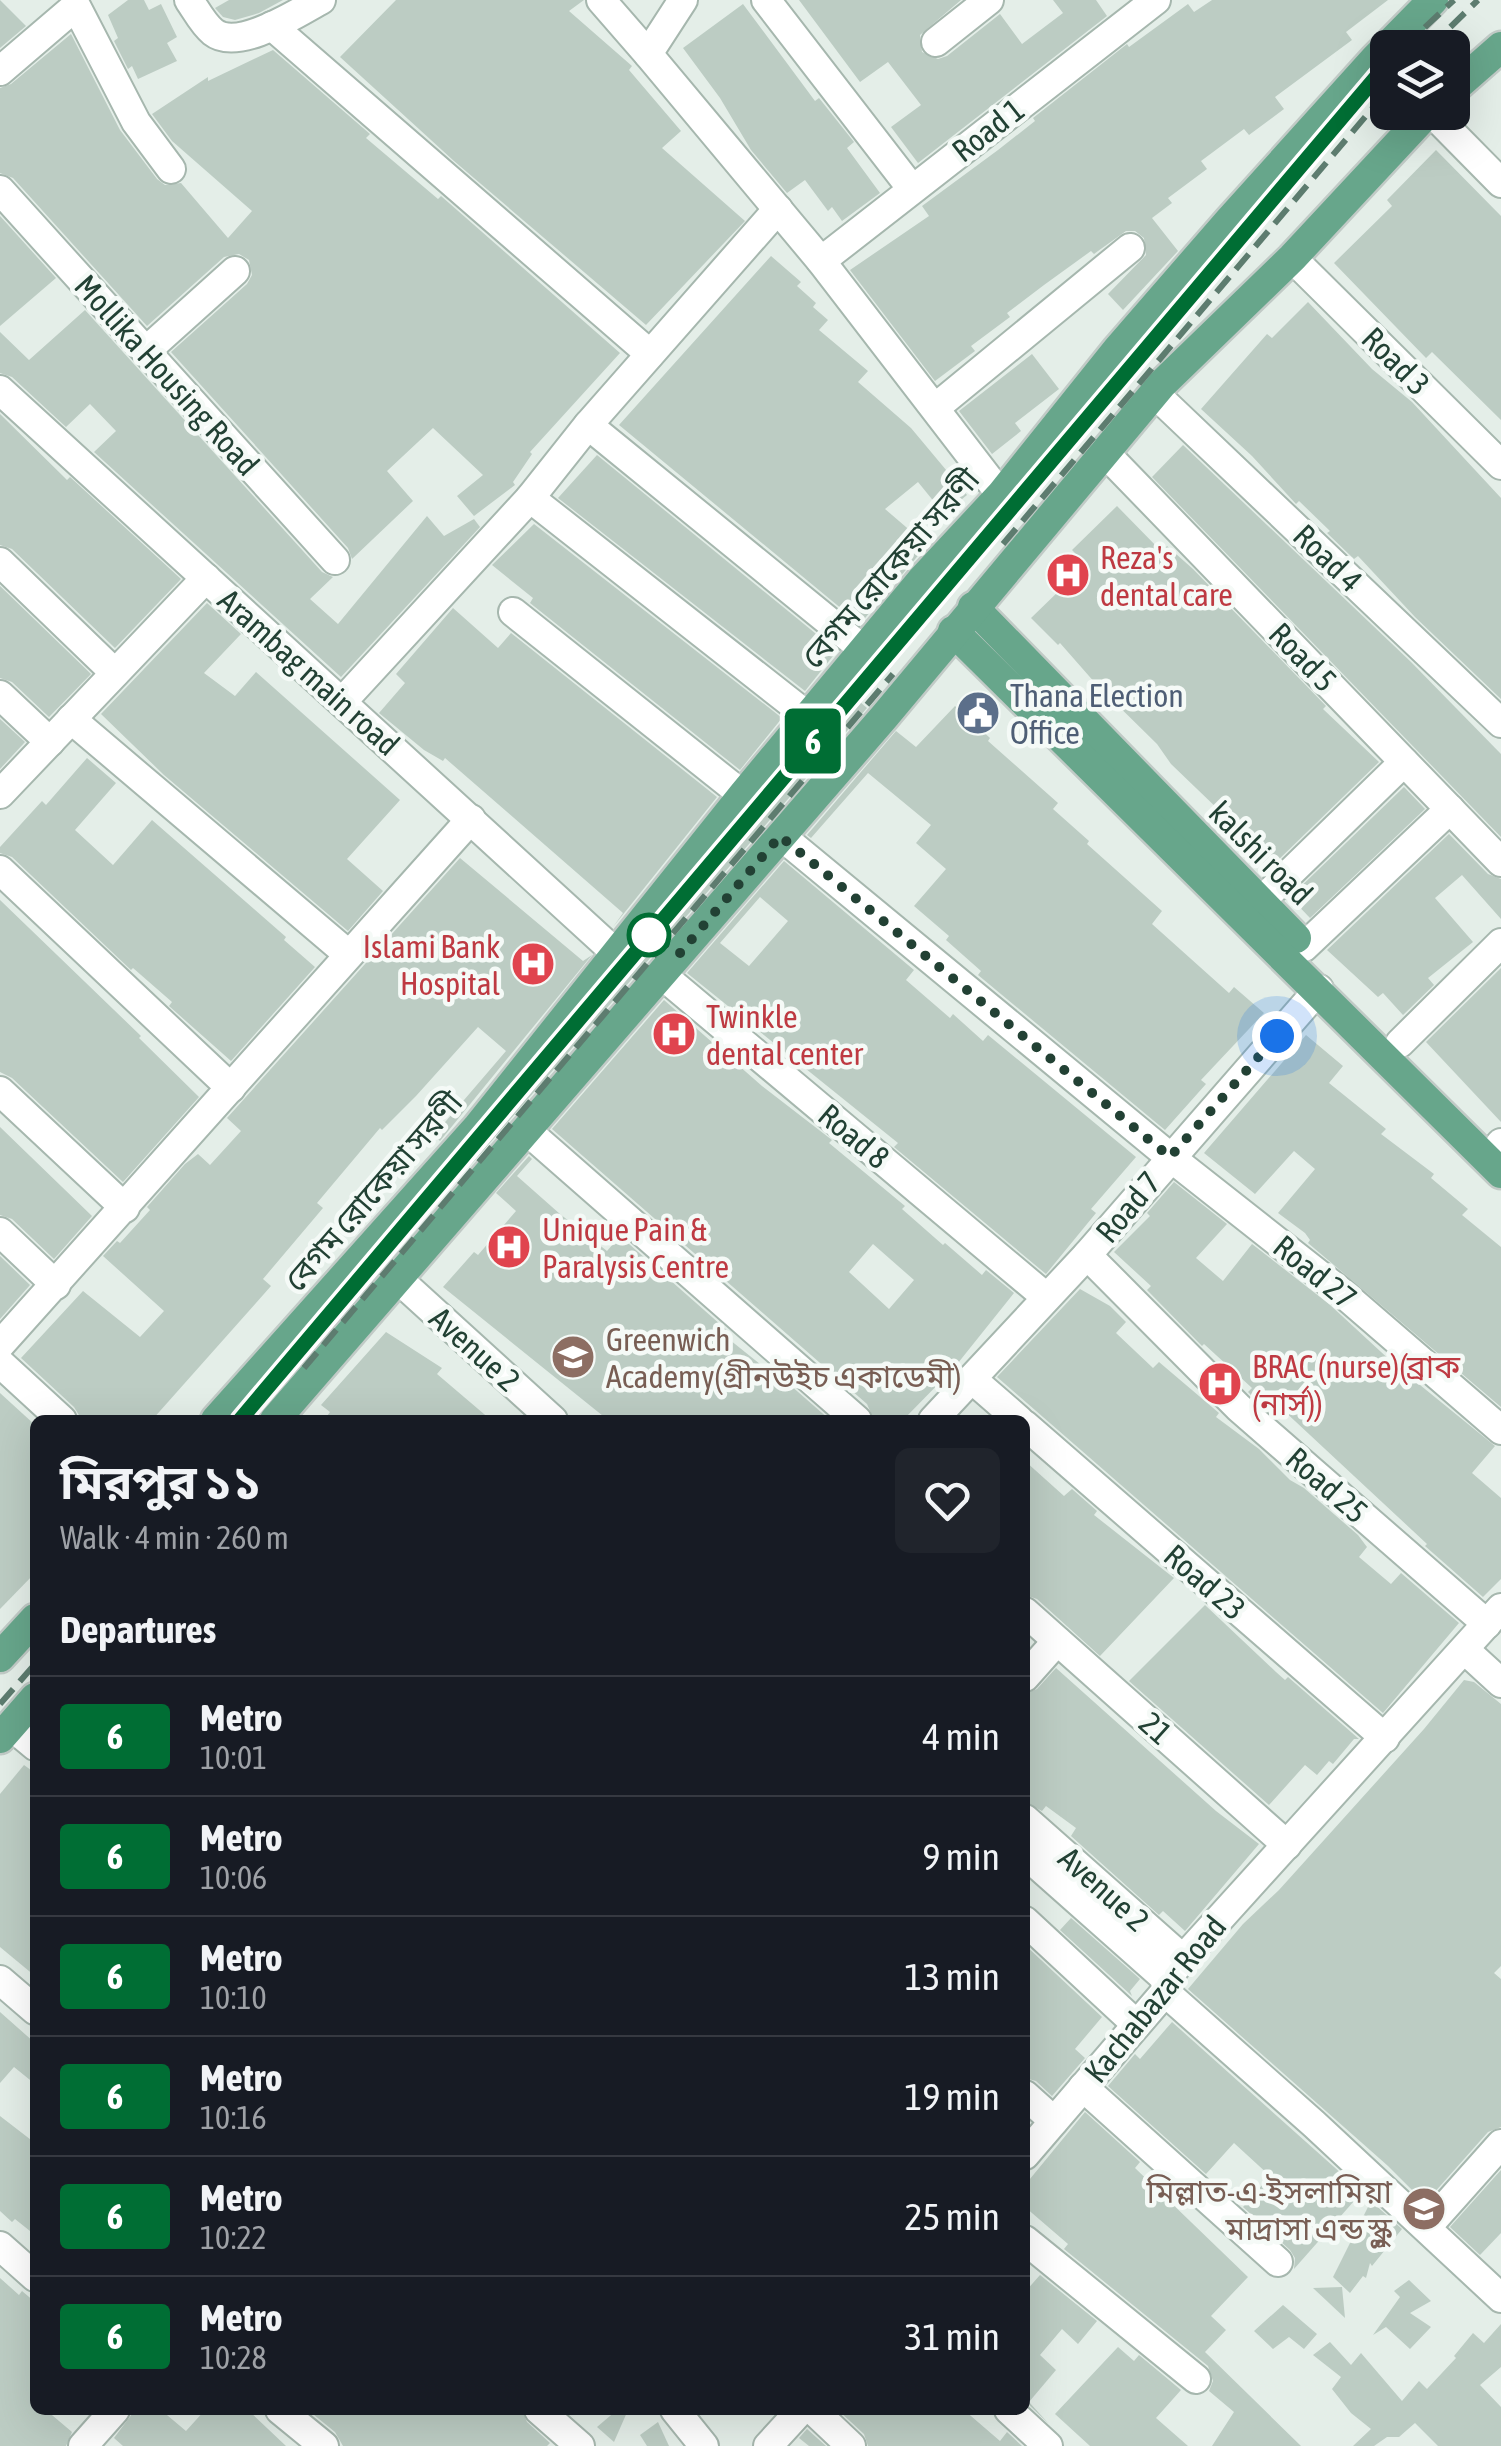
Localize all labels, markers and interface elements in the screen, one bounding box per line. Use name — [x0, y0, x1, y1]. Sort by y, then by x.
map controls — [1370, 30, 1470, 130]
button: layers — [1370, 30, 1470, 130]
street label: Road 1 — [945, 91, 1031, 169]
street label: Mollika Housing Road — [67, 267, 267, 483]
street label: Road 3 — [1354, 319, 1438, 403]
street label: বেগম রোকেয়া সরণী — [793, 460, 987, 675]
street label: Road 4 — [1286, 517, 1370, 599]
place label: Reza's dental care — [1100, 539, 1233, 613]
hospital icon: Reza's dental care — [1045, 552, 1091, 598]
street label: Arambag main road — [211, 581, 407, 763]
street label: Road 5 — [1262, 615, 1344, 699]
place label: Thana Election Office — [1010, 677, 1184, 751]
public building icon: Thana Election Office — [955, 690, 1001, 736]
line badge: 6 — [780, 708, 846, 774]
text: 6 — [805, 721, 821, 761]
street label: kalshi road — [1202, 794, 1320, 912]
unlabelled marker — [628, 914, 670, 956]
place label: Islami Bank Hospital — [363, 928, 501, 1002]
hospital icon: Islami Bank Hospital — [510, 941, 556, 987]
place label: Twinkle dental center — [706, 998, 863, 1072]
hospital icon: Twinkle dental center — [651, 1011, 697, 1057]
your location — [1252, 1011, 1302, 1061]
street label: বেগম রোকেয়া সরণী — [276, 1083, 470, 1298]
street label: Road 8 — [811, 1096, 897, 1176]
street label: Road 7 — [1088, 1164, 1168, 1250]
place label: Unique Pain & Paralysis Centre — [542, 1211, 729, 1285]
hospital icon: Unique Pain & Paralysis Centre — [486, 1224, 532, 1270]
street label: Road 27 — [1266, 1228, 1364, 1316]
street label: Avenue 2 — [422, 1299, 528, 1399]
place label: Greenwich Academy(গ্রীনউইচ একাডেমী) — [606, 1321, 961, 1395]
school or university icon: Greenwich Academy(গ্রীনউইচ একাডেমী) — [550, 1334, 596, 1380]
place label: BRAC (nurse)(ব্রাক (নার্স)) — [1252, 1348, 1461, 1422]
hospital icon: BRAC (nurse)(ব্রাক (নার্স)) — [1197, 1361, 1243, 1407]
street label: Road 25 — [1279, 1440, 1375, 1530]
button: heart — [895, 1448, 1000, 1553]
text: মিরপুর ১১ — [60, 1454, 262, 1509]
text: Walk · 4 min · 260 m — [60, 1519, 289, 1556]
street label: Road 23 — [1157, 1537, 1253, 1627]
text: Departures — [60, 1608, 216, 1651]
text: Metro — [200, 1696, 283, 1739]
street label: 21 — [1132, 1704, 1180, 1752]
text: 4 min — [922, 1715, 1000, 1758]
text: 6 — [107, 1716, 123, 1756]
text: 10:01 — [200, 1739, 267, 1776]
text: Metro — [200, 1816, 283, 1859]
text: 9 min — [922, 1835, 1000, 1878]
text: 6 — [107, 1836, 123, 1876]
street label: Avenue 2 — [1051, 1839, 1157, 1939]
text: 10:06 — [200, 1859, 267, 1896]
street label: Kachabazar Road — [1077, 1908, 1233, 2090]
text: Metro — [200, 1936, 283, 1979]
text: 13 min — [905, 1955, 1000, 1998]
text: 6 — [107, 1956, 123, 1996]
text: 10:10 — [200, 1979, 267, 2016]
text: Metro — [200, 2056, 283, 2099]
text: 19 min — [905, 2075, 1000, 2118]
text: 6 — [107, 2076, 123, 2116]
text: 10:16 — [200, 2099, 267, 2136]
place label: মিল্লাত-এ-ইসলামিয়া মাদ্রাসা এন্ড স্কুল — [1145, 2173, 1393, 2248]
text: Metro — [200, 2176, 283, 2219]
school or university icon: মিল্লাত-এ-ইসলামিয়া মাদ্রাসা এন্ড স্কুল — [1401, 2186, 1447, 2232]
text: 25 min — [905, 2195, 1000, 2238]
text: 6 — [107, 2196, 123, 2236]
text: 10:22 — [200, 2219, 267, 2256]
text: Metro — [200, 2296, 283, 2339]
text: 31 min — [905, 2315, 1000, 2358]
text: 6 — [107, 2316, 123, 2356]
text: 10:28 — [200, 2339, 267, 2376]

